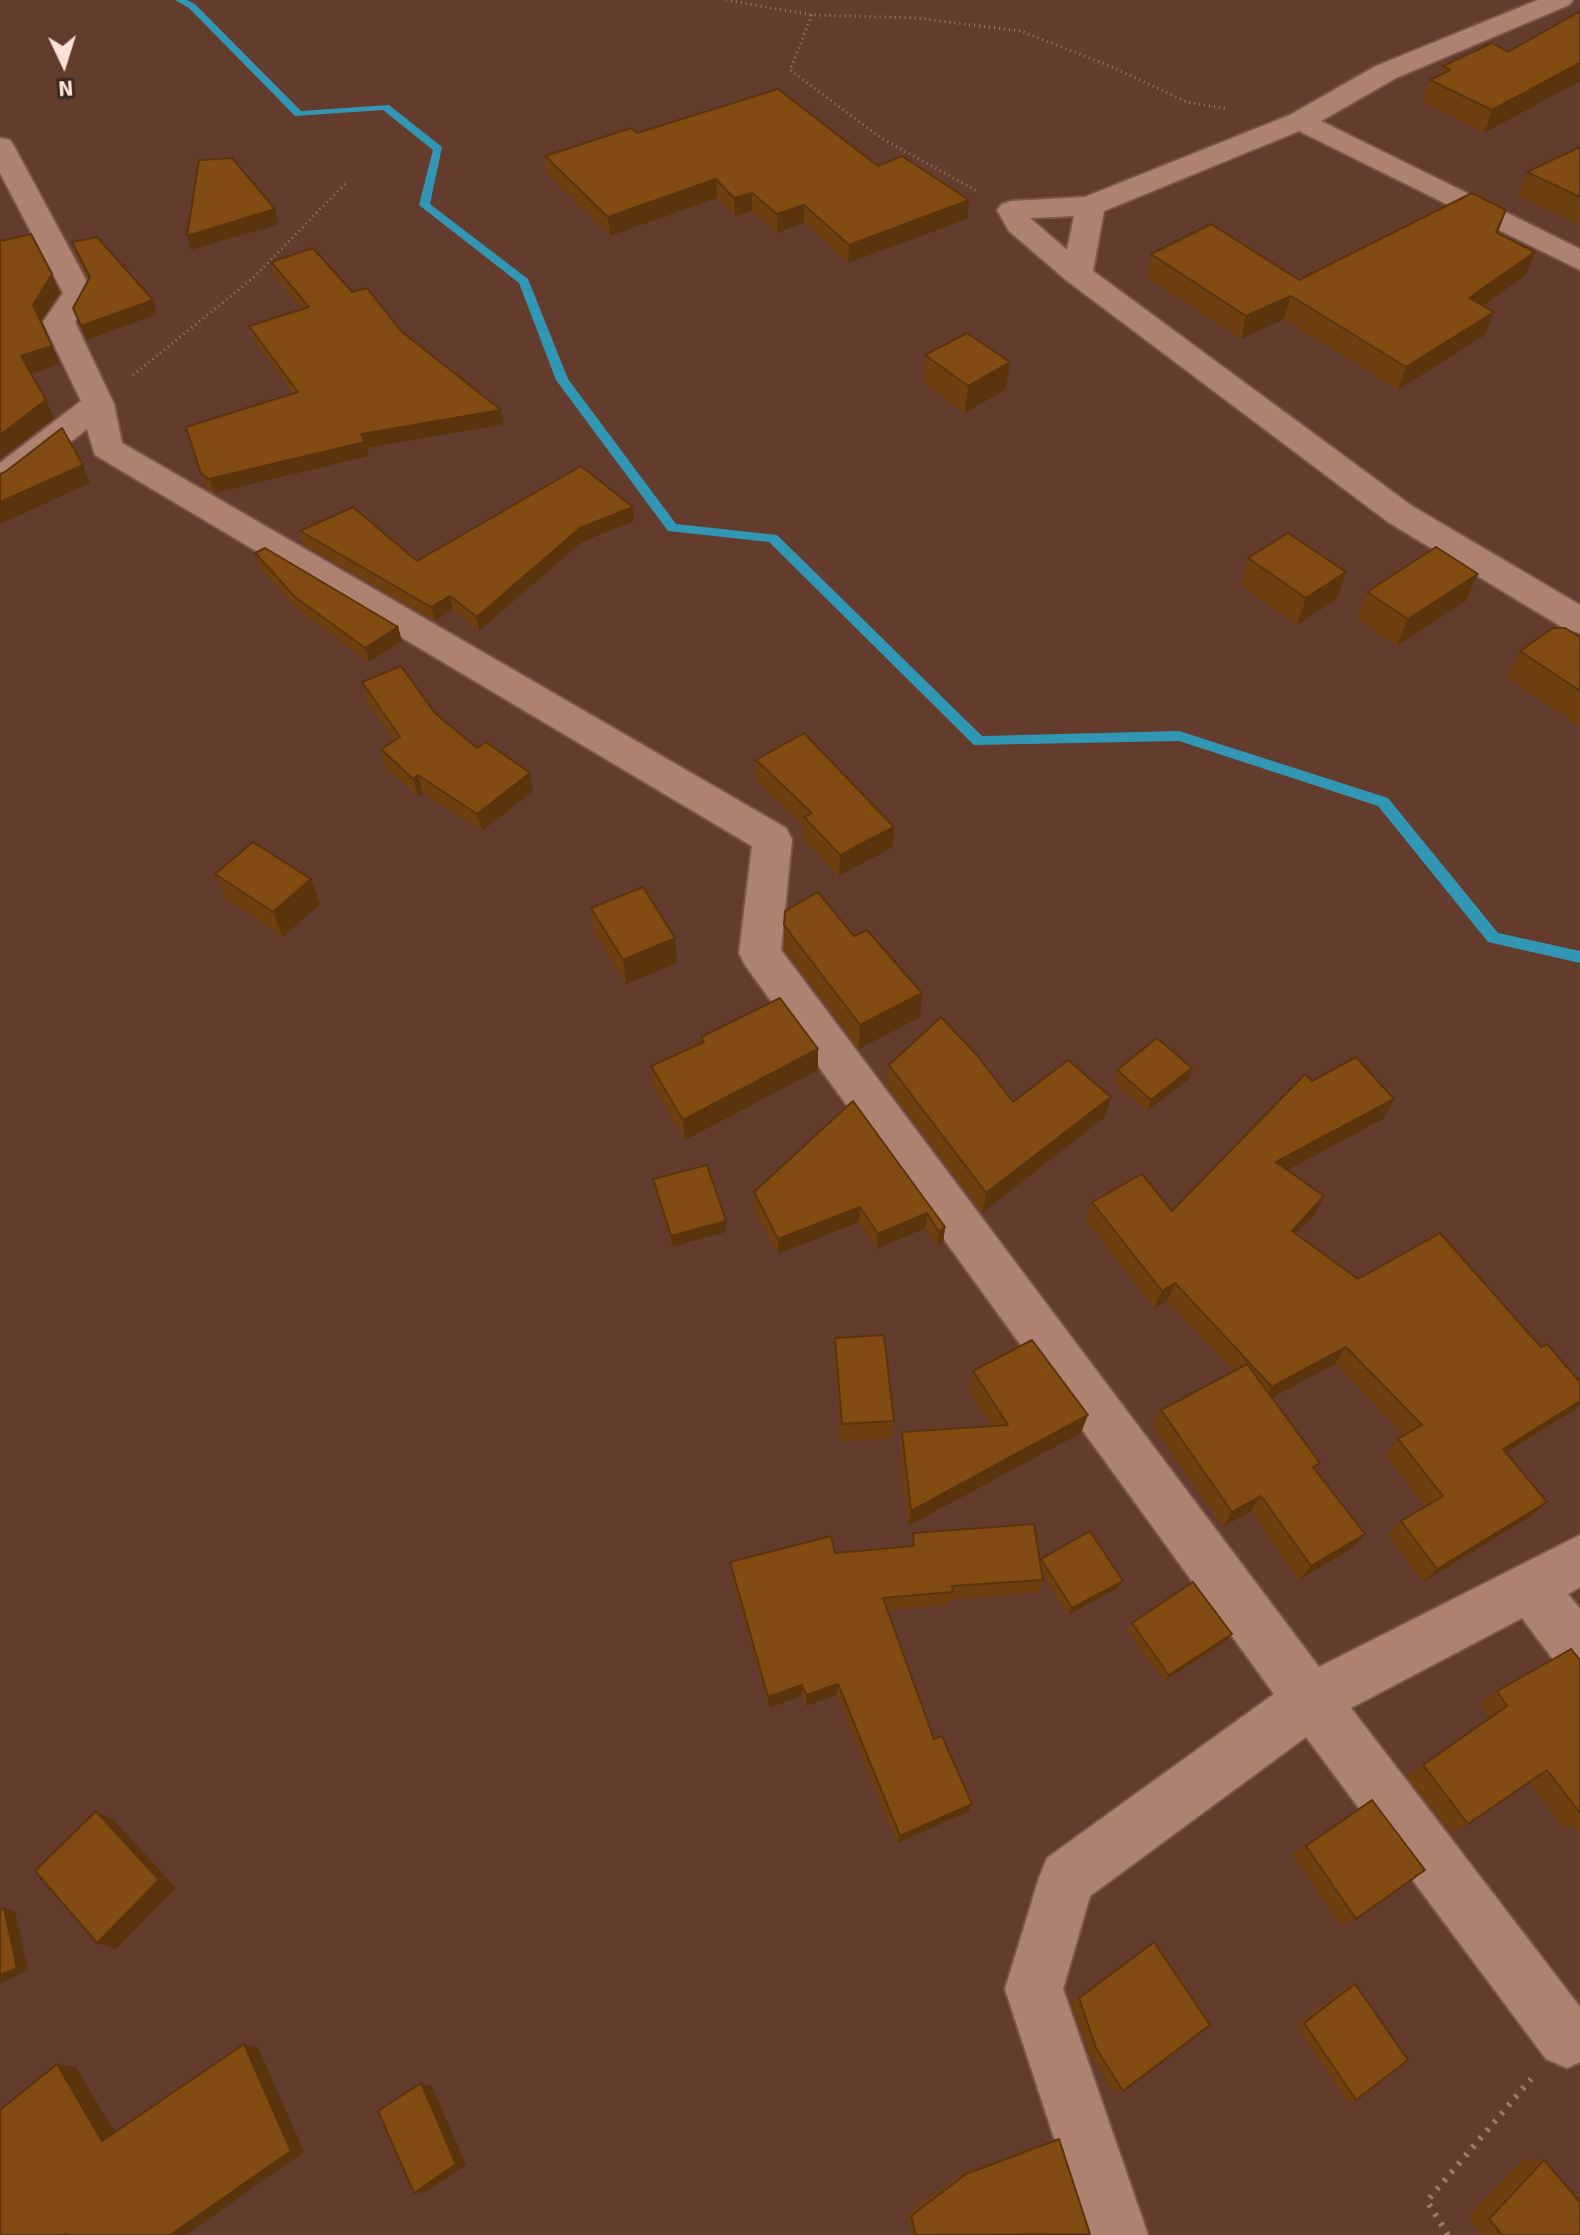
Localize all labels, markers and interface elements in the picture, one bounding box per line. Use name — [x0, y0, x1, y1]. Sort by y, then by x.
north arrow — [24, 24, 104, 104]
text: N — [57, 74, 74, 102]

